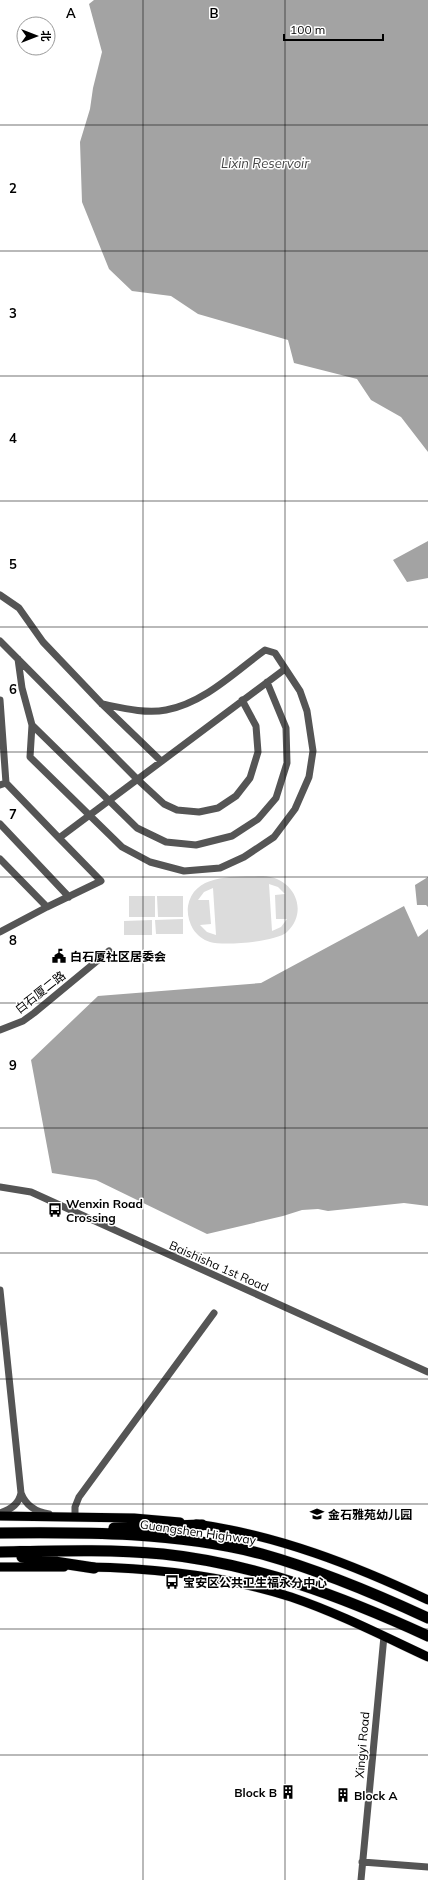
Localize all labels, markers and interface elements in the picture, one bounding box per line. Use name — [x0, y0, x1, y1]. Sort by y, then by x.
text: A — [66, 5, 76, 21]
text: B — [210, 5, 219, 21]
north arrow — [16, 16, 56, 56]
scale bar — [284, 16, 383, 42]
text: 100 m — [290, 22, 325, 37]
text: 北 — [39, 31, 53, 42]
water label: Lixin Reservoir — [221, 155, 310, 171]
text: 2 — [9, 180, 17, 196]
text: 3 — [9, 305, 17, 321]
text: 4 — [9, 430, 17, 446]
text: 5 — [9, 556, 17, 572]
text: 6 — [9, 681, 17, 697]
text: 7 — [9, 806, 17, 822]
text: 8 — [9, 932, 17, 948]
public building icon: 白石厦社区居委会 — [51, 948, 67, 964]
place label: 白石厦社区居委会 — [70, 949, 166, 964]
street label: 白石厦二路 — [12, 968, 68, 1016]
text: 9 — [9, 1057, 17, 1073]
place label: Wenxin Road Crossing — [66, 1196, 143, 1225]
bus stop icon: Wenxin Road Crossing — [47, 1202, 63, 1218]
street label: Baishisha 1st Road — [167, 1237, 271, 1295]
school or university icon: 金石雅苑幼儿园 — [309, 1506, 325, 1522]
place label: 金石雅苑幼儿园 — [328, 1507, 412, 1522]
street label: Guangshen Highway — [139, 1516, 258, 1548]
bus stop icon: 宝安区公共卫生福永分中心 — [164, 1574, 180, 1590]
place label: 宝安区公共卫生福永分中心 — [183, 1575, 327, 1590]
street label: Xingyi Road — [352, 1711, 372, 1779]
building icon: Block B — [280, 1784, 296, 1800]
place label: Block B — [234, 1785, 277, 1800]
building icon: Block A — [335, 1787, 351, 1803]
place label: Block A — [354, 1788, 397, 1803]

